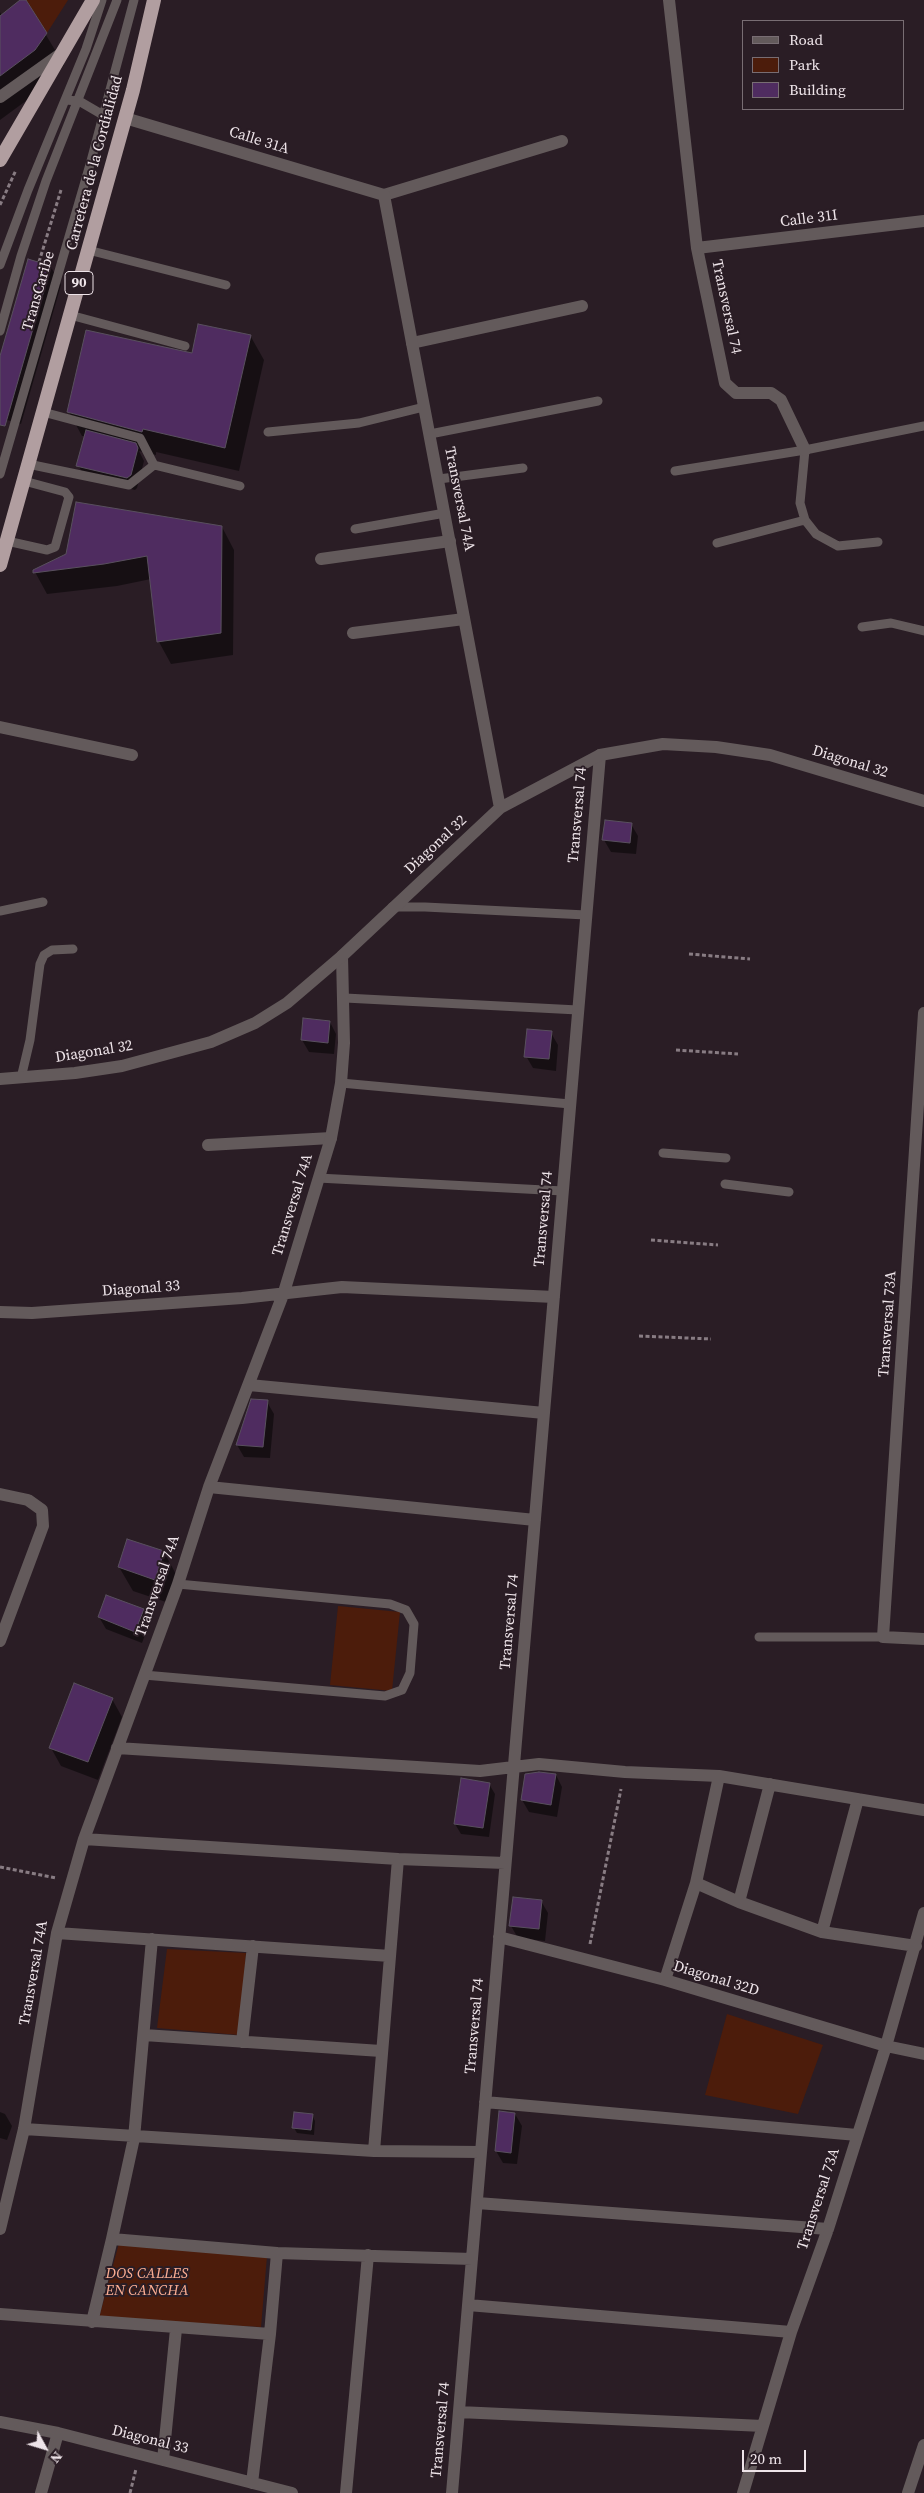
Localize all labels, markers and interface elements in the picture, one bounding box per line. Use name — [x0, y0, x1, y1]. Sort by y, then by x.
legend — [742, 20, 904, 110]
text: Road — [789, 29, 823, 50]
text: Park — [789, 54, 820, 75]
street label: Carretera de la Cordialidad — [63, 74, 127, 252]
text: Building — [789, 79, 846, 100]
street label: Calle 31A — [227, 123, 291, 159]
street label: Calle 31I — [779, 207, 839, 231]
street label: TransCaribe — [19, 249, 59, 333]
street label: Transversal 74 — [707, 258, 745, 356]
road number: 90 — [65, 272, 93, 294]
street label: Transversal 74A — [440, 445, 478, 553]
street label: Diagonal 32 — [810, 742, 890, 782]
street label: Transversal 74 — [565, 766, 591, 864]
street label: Diagonal 32 — [401, 812, 471, 878]
street label: Diagonal 32 — [54, 1037, 134, 1067]
street label: Transversal 74A — [269, 1152, 317, 1258]
street label: Transversal 74 — [531, 1170, 557, 1268]
street label: Transversal 73A — [875, 1270, 901, 1378]
street label: Diagonal 33 — [101, 1277, 181, 1301]
street label: Transversal 74A — [132, 1533, 184, 1639]
street label: Transversal 74 — [497, 1573, 523, 1671]
street label: Transversal 74A — [16, 1919, 52, 2027]
street label: Diagonal 32D — [671, 1957, 761, 2001]
street label: Transversal 74 — [462, 1977, 488, 2075]
street label: Transversal 73A — [794, 2146, 844, 2252]
park label: DOS CALLES EN CANCHA — [105, 2265, 189, 2300]
street label: Transversal 74 — [428, 2381, 454, 2479]
street label: Diagonal 33 — [110, 2422, 190, 2458]
north arrow — [20, 2423, 70, 2473]
scale bar — [744, 2440, 808, 2472]
text: N — [46, 2447, 68, 2468]
text: 20 m — [750, 2448, 782, 2469]

